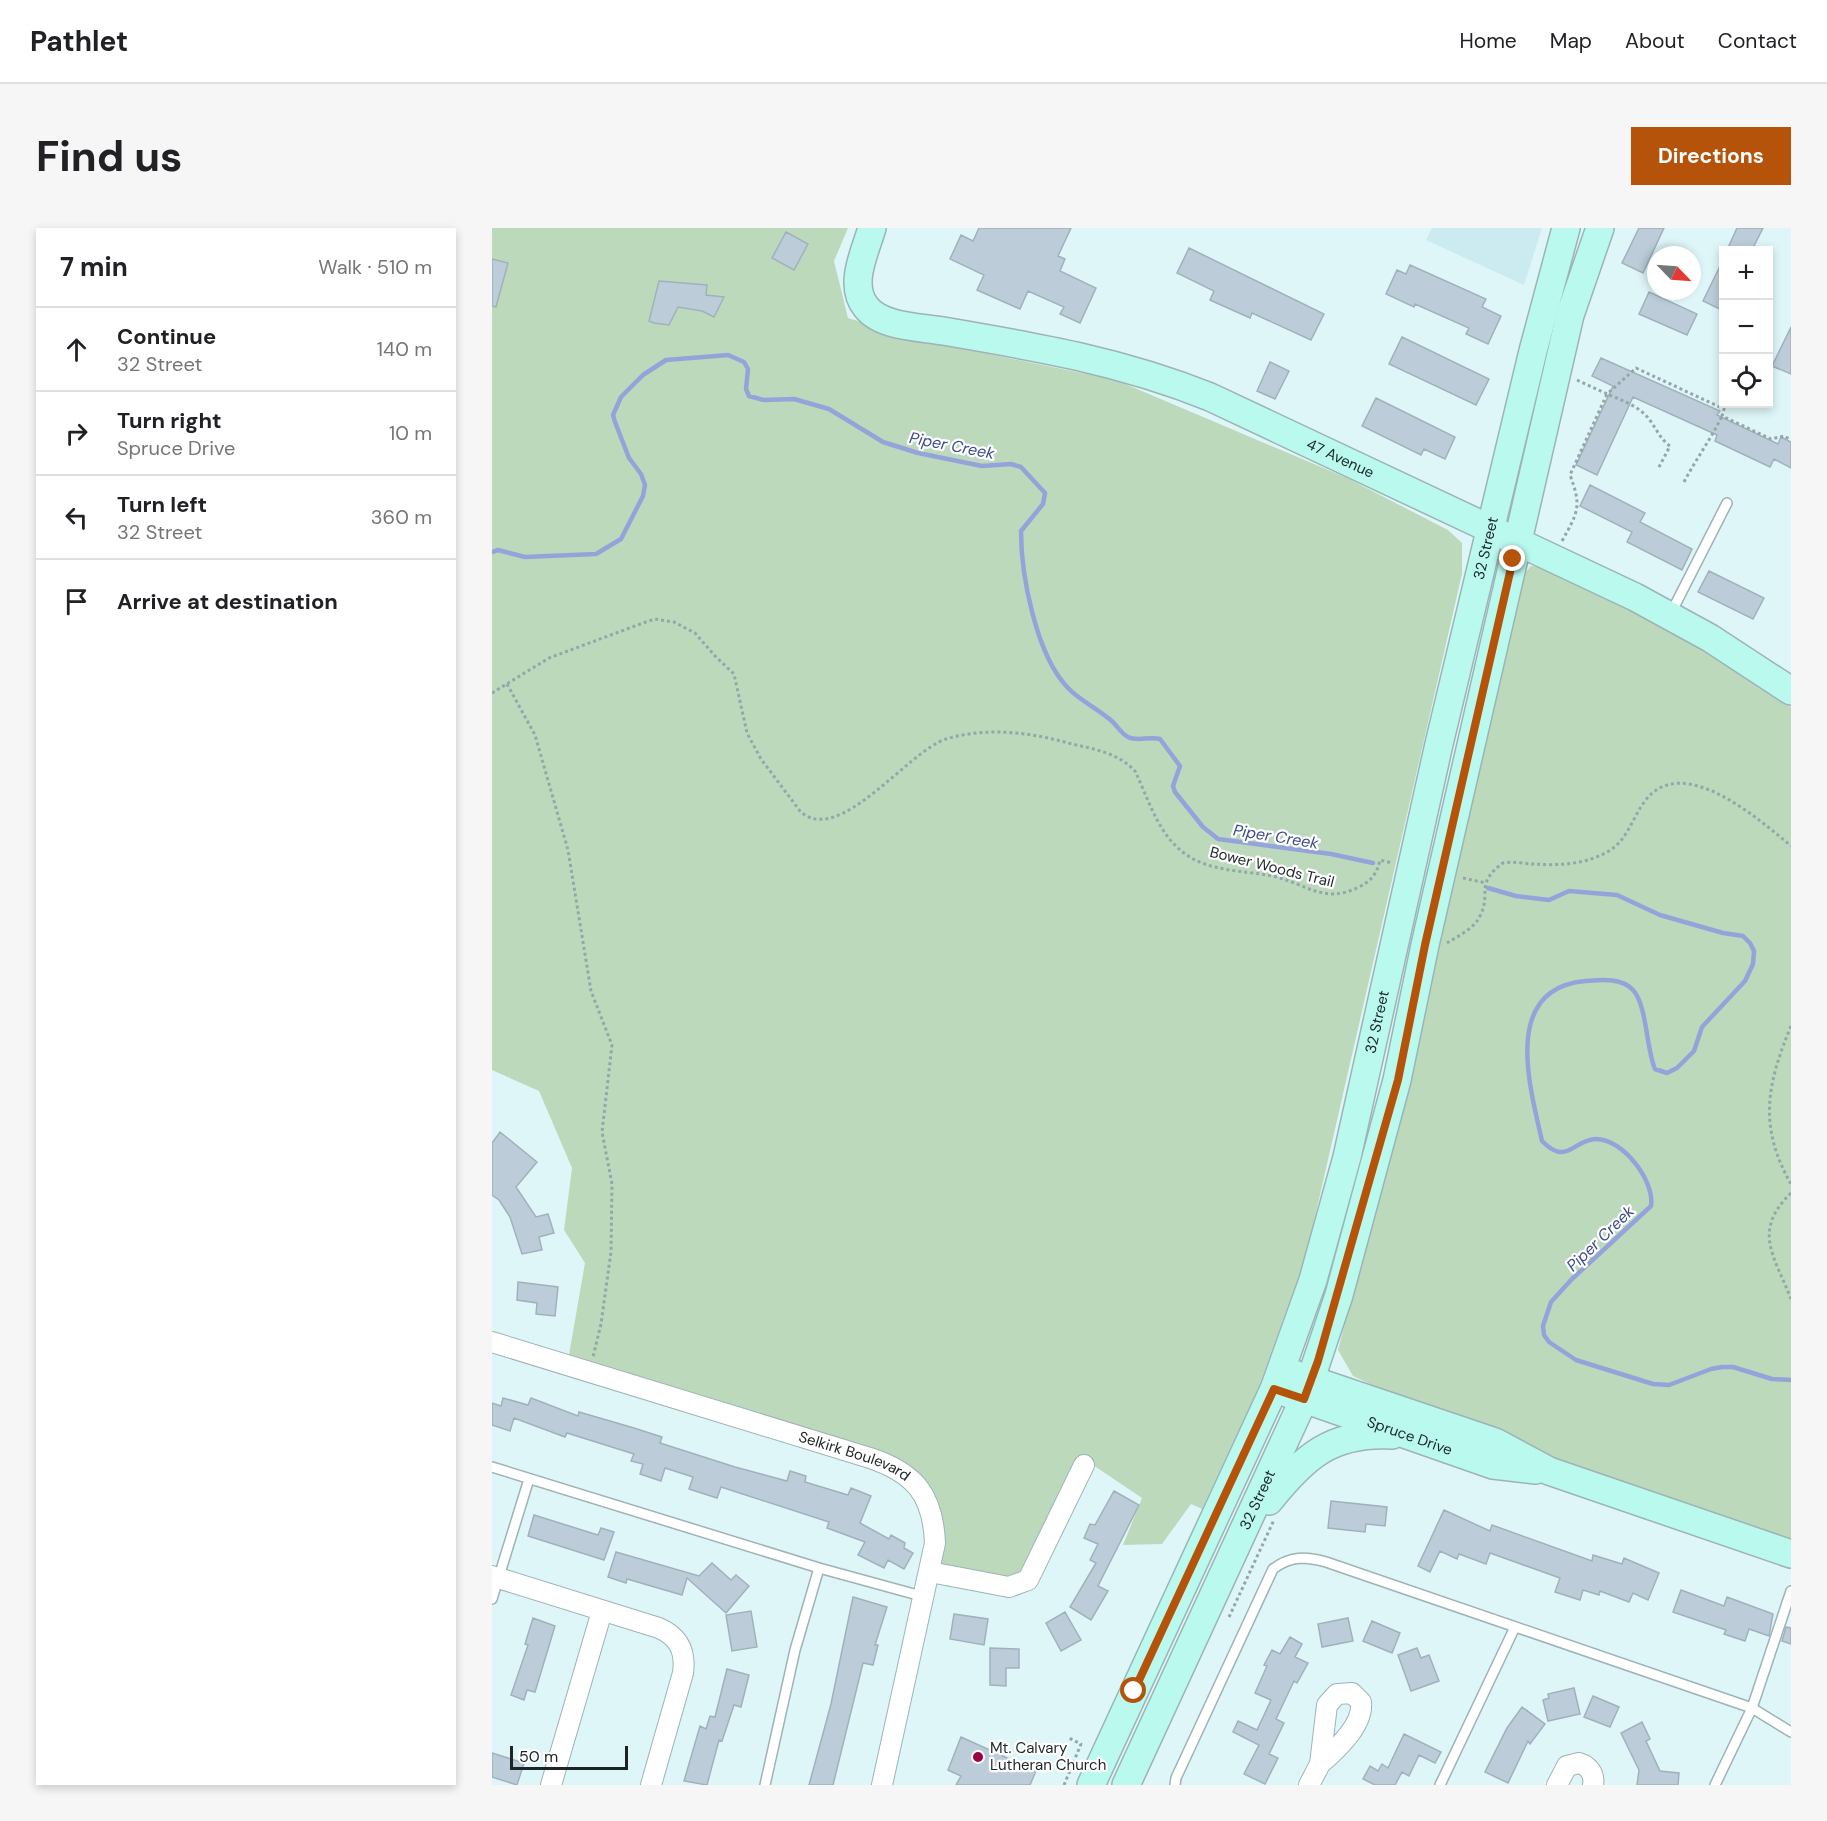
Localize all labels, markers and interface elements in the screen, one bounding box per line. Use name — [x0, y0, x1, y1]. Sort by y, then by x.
text: Pathlet — [30, 23, 128, 60]
text: Home — [1459, 27, 1517, 55]
text: Map — [1550, 27, 1592, 55]
text: About — [1625, 27, 1685, 55]
text: Contact — [1718, 27, 1797, 55]
button: Directions — [1631, 127, 1791, 185]
text: Find us — [36, 129, 182, 184]
north arrow — [1647, 246, 1701, 300]
map controls — [1719, 246, 1773, 408]
button: + — [1719, 246, 1773, 300]
text: 7 min — [60, 250, 128, 284]
text: Walk · 510 m — [318, 254, 432, 280]
button: − — [1719, 300, 1773, 354]
text: Continue — [117, 322, 216, 351]
icon: ahead — [60, 333, 93, 366]
text: 140 m — [377, 336, 432, 362]
text: 32 Street — [117, 351, 202, 377]
button: locate — [1719, 354, 1773, 408]
text: Turn right — [117, 406, 222, 435]
icon: right — [60, 417, 93, 450]
text: 10 m — [389, 420, 432, 446]
water label: Piper Creek — [908, 427, 997, 464]
street label: 47 Avenue — [1303, 434, 1377, 483]
text: Spruce Drive — [117, 435, 235, 461]
text: Turn left — [117, 490, 207, 519]
icon: left — [60, 501, 93, 534]
text: 360 m — [371, 504, 432, 530]
street label: 32 Street — [1469, 515, 1503, 582]
text: 32 Street — [117, 519, 202, 545]
route end — [1499, 545, 1525, 571]
icon: arrive — [60, 585, 93, 618]
text: Arrive at destination — [117, 587, 338, 616]
water label: Piper Creek — [1232, 819, 1321, 854]
street label: Bower Woods Trail — [1208, 842, 1336, 892]
street label: 32 Street — [1360, 988, 1394, 1055]
water label: Piper Creek — [1562, 1200, 1639, 1276]
street label: Spruce Drive — [1364, 1412, 1455, 1460]
street label: Selkirk Boulevard — [796, 1427, 914, 1486]
street label: 32 Street — [1235, 1466, 1280, 1533]
route start — [1120, 1677, 1146, 1703]
place label: Mt. Calvary Lutheran Church — [990, 1738, 1106, 1775]
scale bar — [510, 1743, 628, 1770]
text: 50 m — [519, 1746, 558, 1767]
marker: Mt. Calvary Lutheran Church — [971, 1750, 985, 1764]

